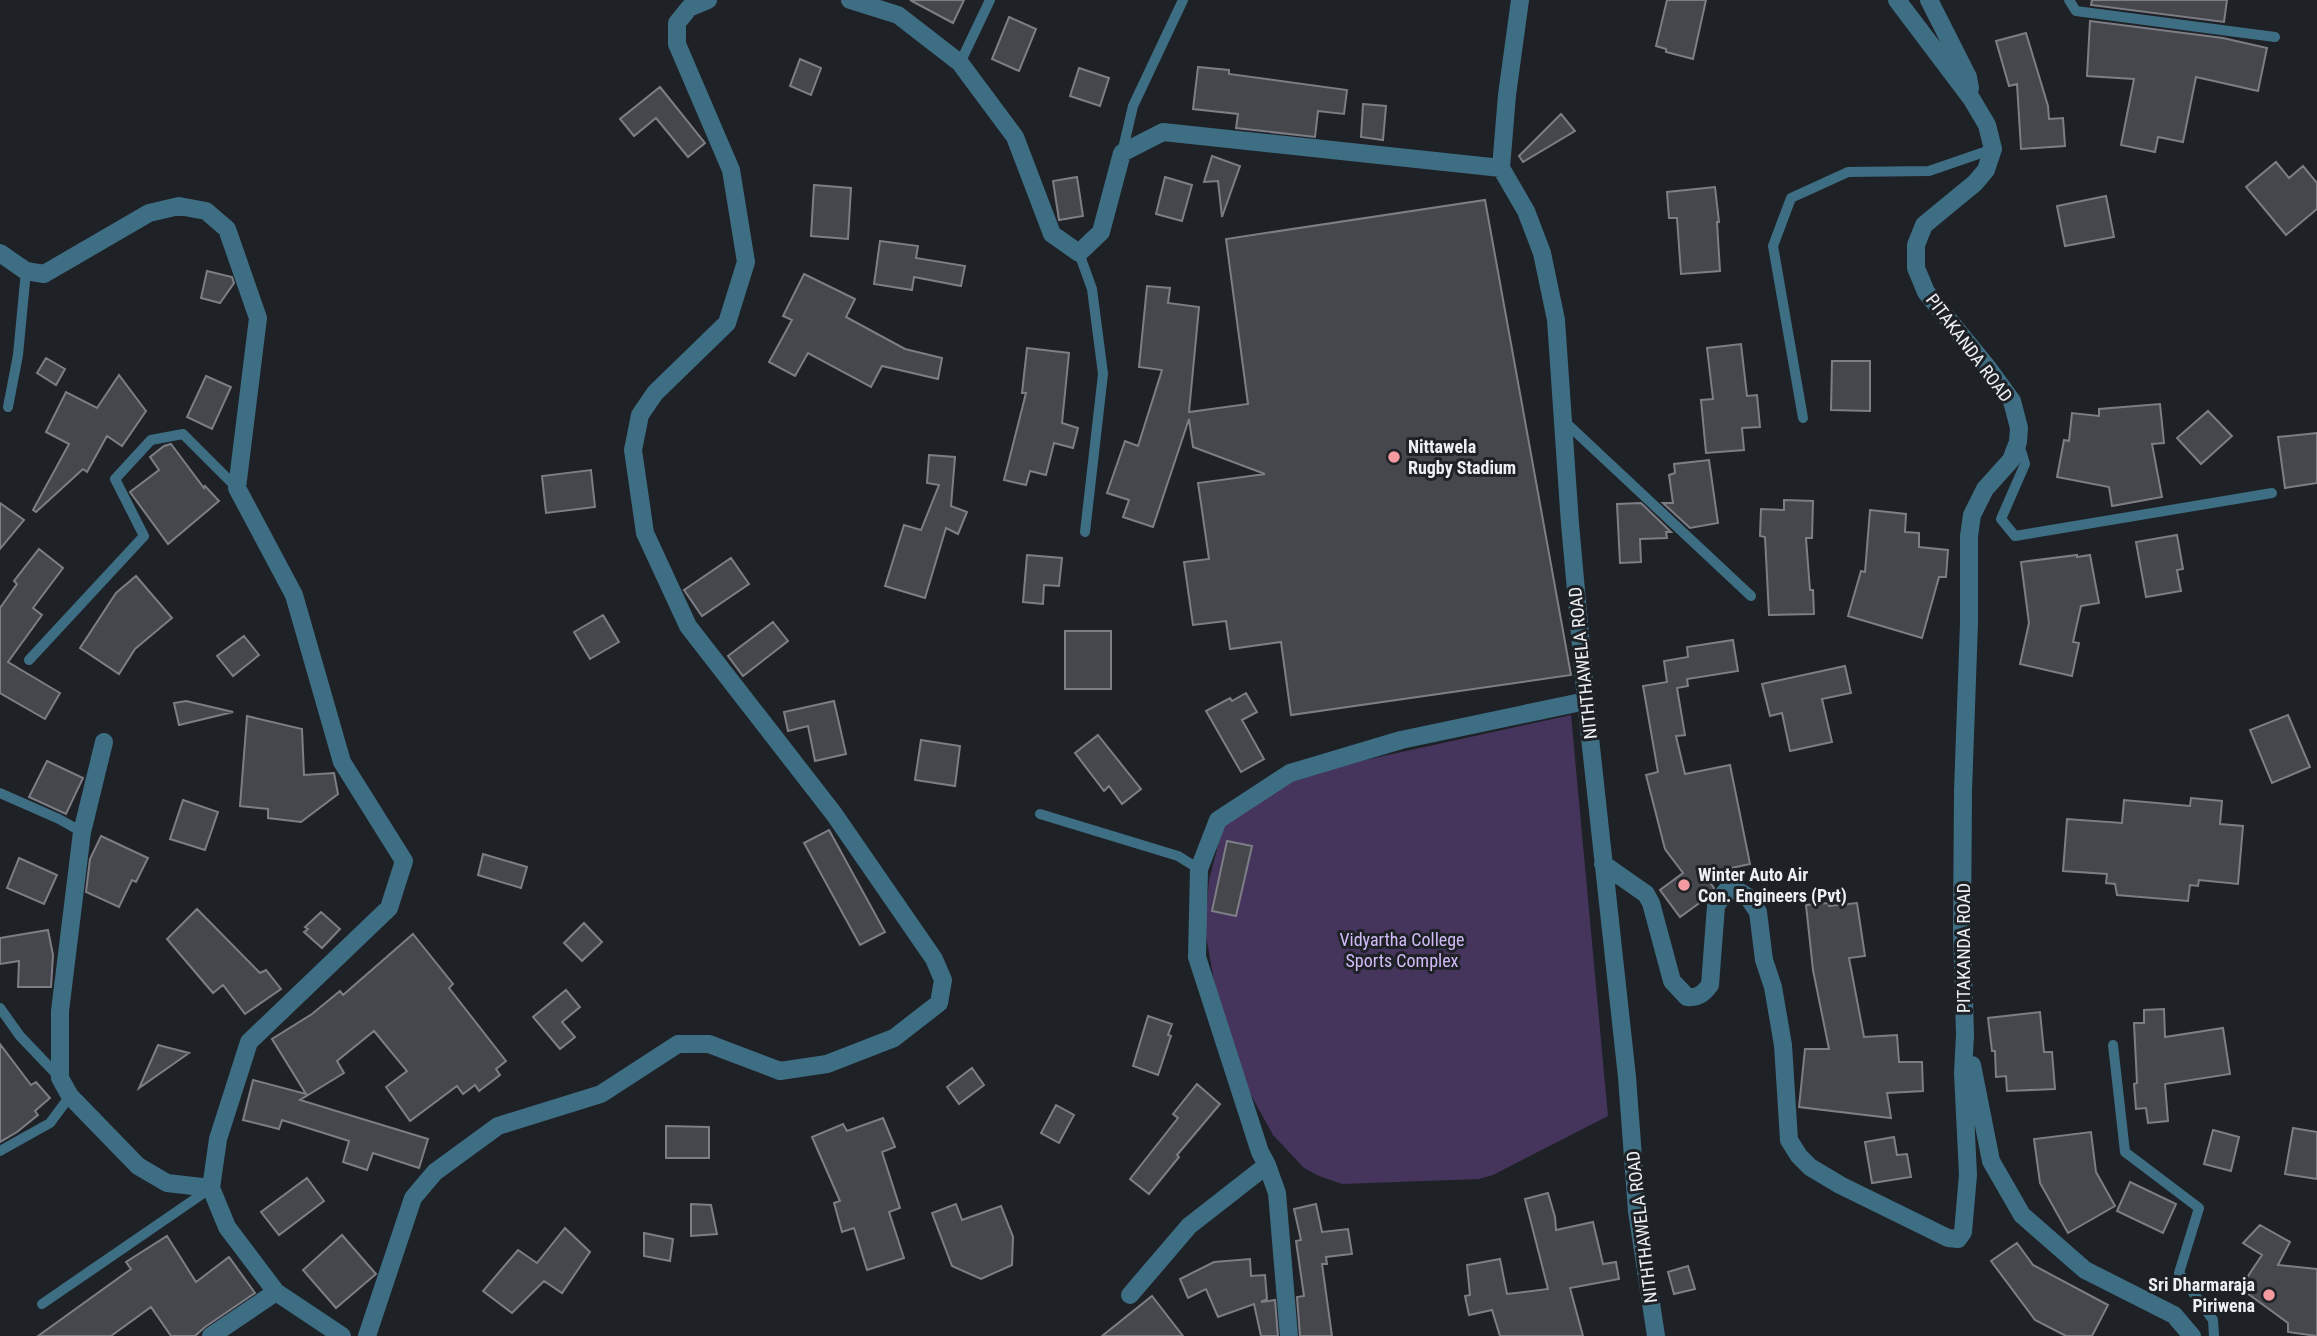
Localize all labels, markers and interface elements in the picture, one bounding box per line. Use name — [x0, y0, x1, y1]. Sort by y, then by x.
street label: PITAKANDA ROAD — [1922, 289, 2017, 406]
place label: Nittawela Rugby Stadium — [1408, 436, 1516, 478]
marker: Nittawela Rugby Stadium — [1386, 449, 1402, 465]
street label: NITHTHAWELA ROAD — [1564, 586, 1601, 740]
place label: Winter Auto Air Con. Engineers (Pvt) — [1698, 864, 1847, 907]
marker: Winter Auto Air Con. Engineers (Pvt) — [1676, 877, 1692, 893]
street label: PITAKANDA ROAD — [1953, 883, 1974, 1013]
park label: Vidyartha College Sports Complex — [1339, 929, 1465, 971]
street label: NITHTHAWELA ROAD — [1622, 1150, 1661, 1304]
place label: Sri Dharmaraja Piriwena — [2148, 1274, 2255, 1316]
marker: Sri Dharmaraja Piriwena — [2261, 1287, 2277, 1303]

